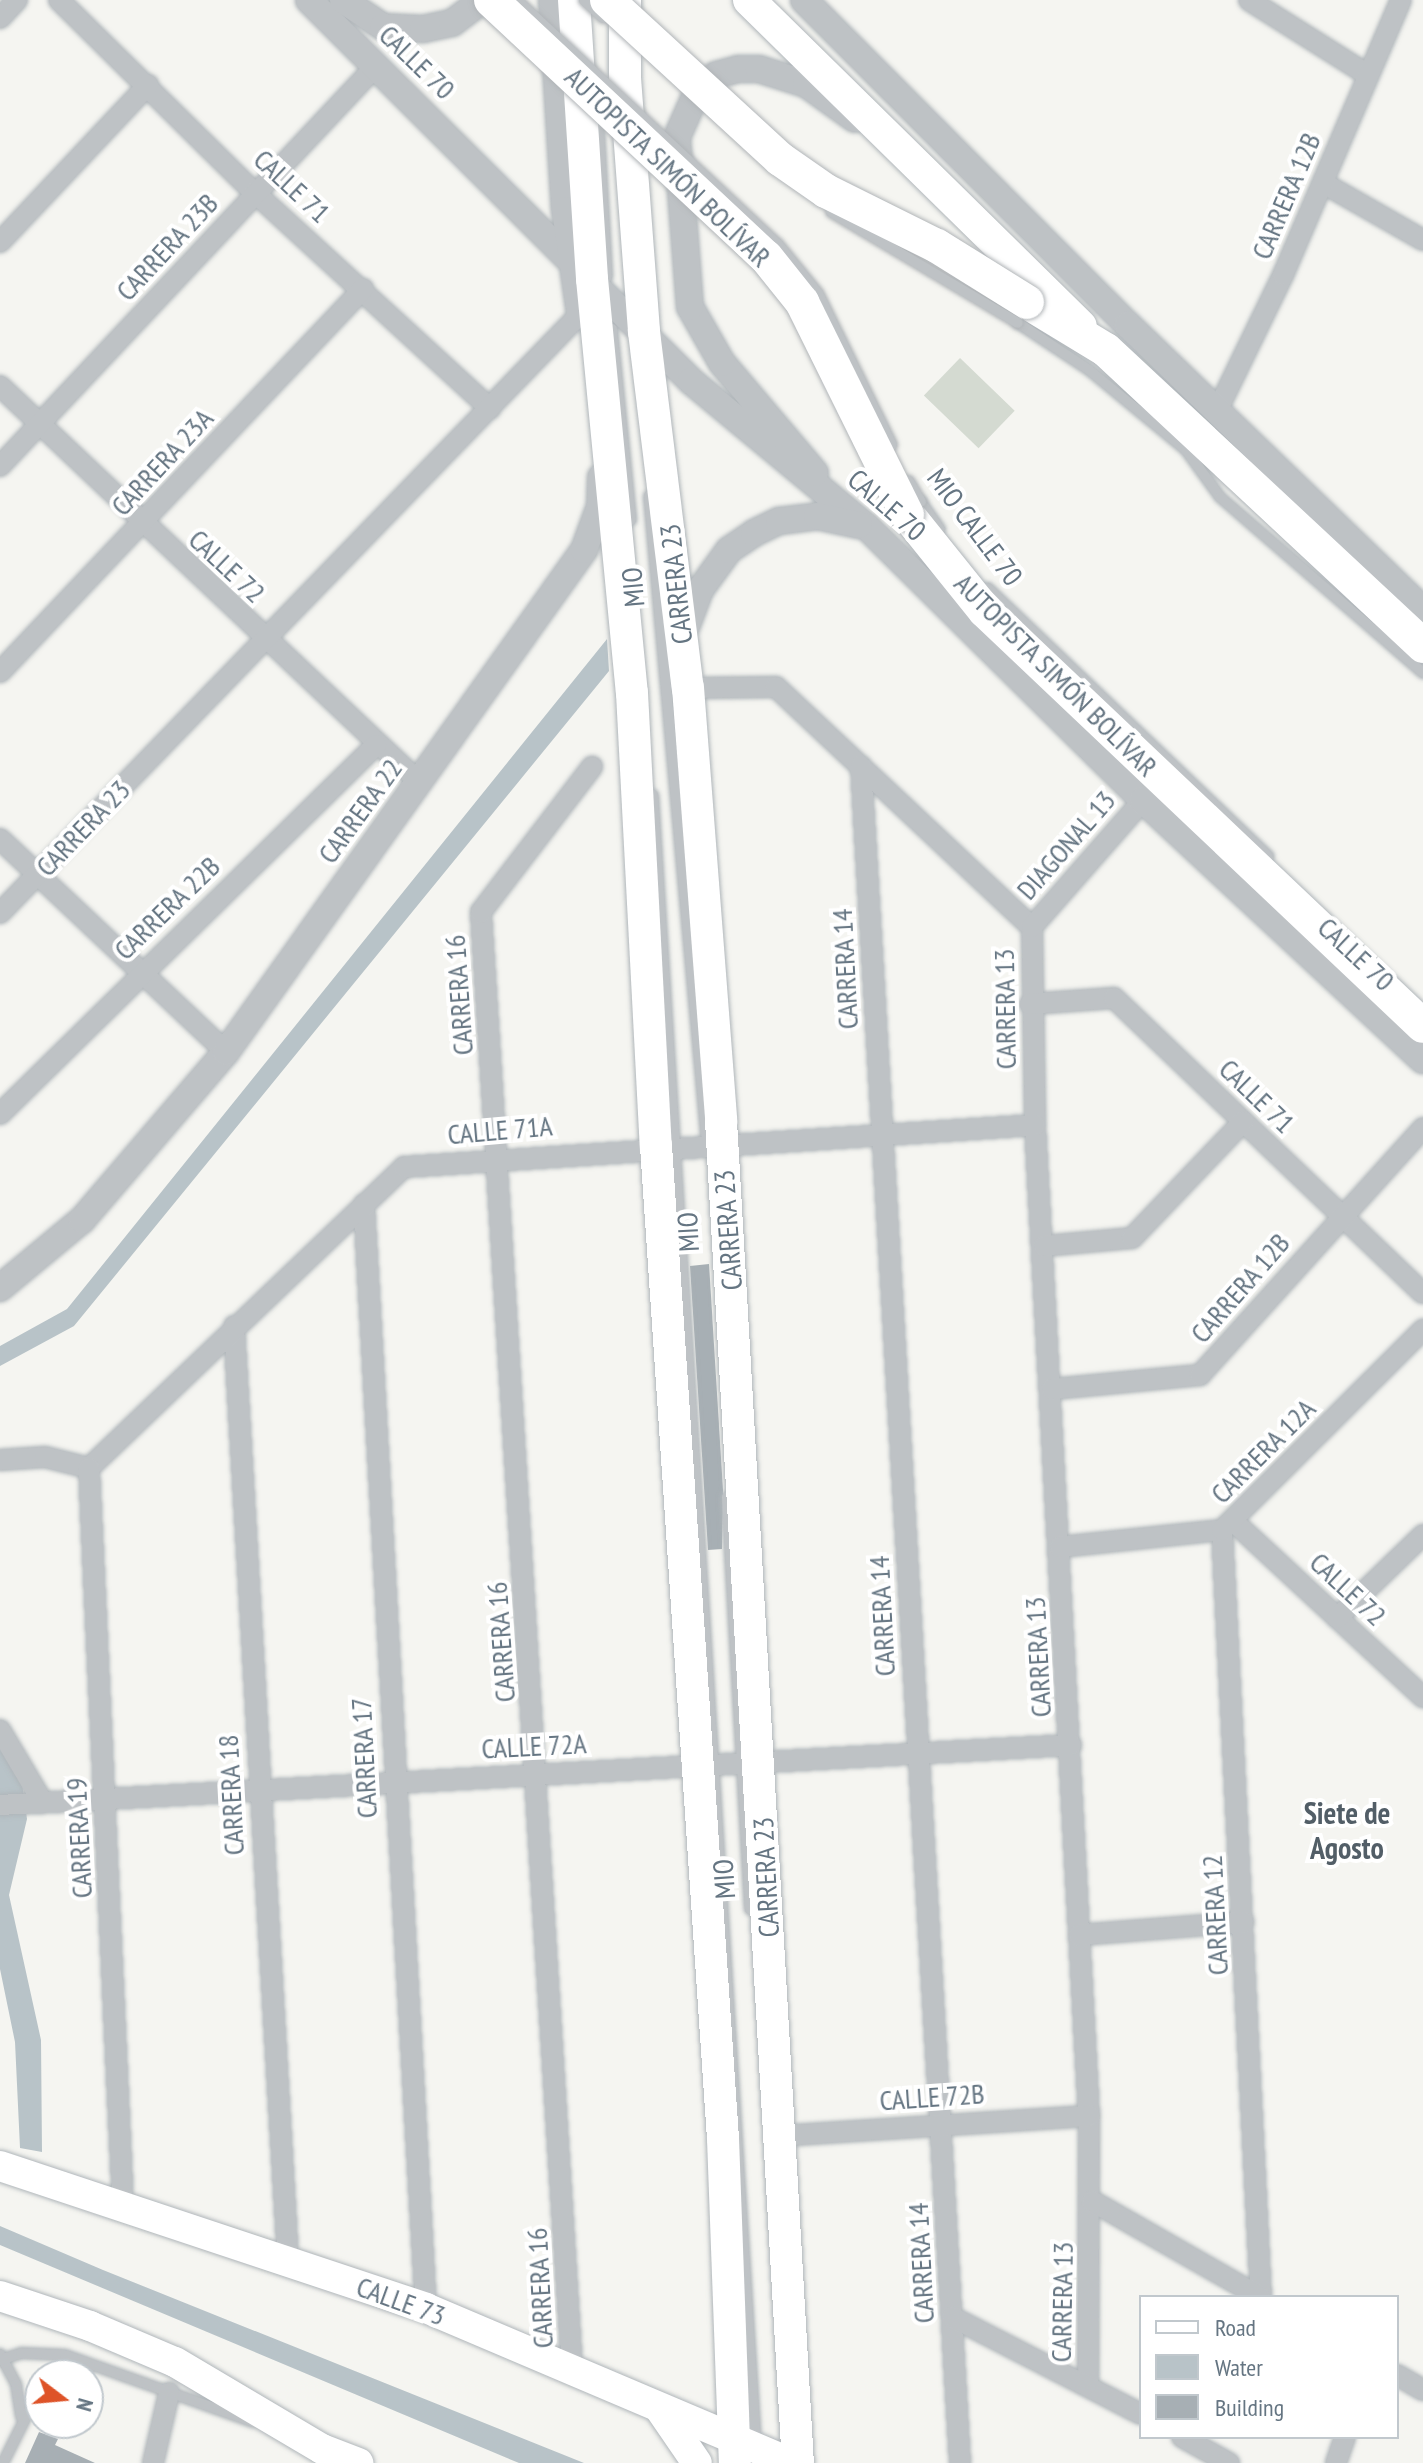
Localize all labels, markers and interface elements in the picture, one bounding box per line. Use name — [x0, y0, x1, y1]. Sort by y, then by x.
street label: CALLE 70 — [372, 18, 462, 106]
street label: AUTOPISTA SIMÓN BOLÍVAR — [558, 60, 778, 274]
street label: CARRERA 12B — [1244, 127, 1328, 265]
street label: CALLE 71 — [247, 142, 337, 230]
street label: CARRERA 23B — [109, 186, 225, 308]
street label: CARRERA 23A — [104, 401, 220, 523]
street label: CALLE 70 — [841, 462, 933, 548]
street label: MIO CALLE 70 — [920, 462, 1030, 592]
street label: CALLE 72 — [182, 522, 272, 610]
street label: CARRERA 23 — [653, 522, 699, 646]
street label: MIO — [615, 566, 651, 608]
street label: AUTOPISTA SIMÓN BOLÍVAR — [947, 566, 1165, 784]
street label: CARRERA 22 — [311, 752, 409, 870]
street label: CARRERA 23 — [29, 773, 137, 883]
street label: DIAGONAL 13 — [1009, 783, 1123, 907]
street label: CARRERA 22B — [107, 849, 227, 967]
street label: CARRERA 14 — [825, 907, 865, 1031]
street label: CALLE 70 — [1311, 910, 1401, 998]
street label: CARRERA 16 — [438, 933, 480, 1057]
street label: CARRERA 13 — [987, 948, 1023, 1070]
street label: CALLE 71 — [1212, 1052, 1302, 1140]
street label: CALLE 71A — [446, 1109, 554, 1151]
street label: CARRERA 23 — [707, 1168, 749, 1292]
street label: MIO — [670, 1211, 706, 1253]
street label: CARRERA 12B — [1183, 1226, 1297, 1350]
street label: CARRERA 12A — [1204, 1392, 1322, 1510]
street label: CALLE 72 — [1303, 1545, 1393, 1633]
street label: CARRERA 14 — [862, 1554, 902, 1678]
street label: CARRERA 16 — [480, 1580, 522, 1704]
street label: CARRERA 13 — [1018, 1595, 1058, 1719]
street label: CARRERA 17 — [344, 1696, 384, 1820]
street label: CALLE 72A — [481, 1726, 587, 1766]
street label: CARRERA 18 — [211, 1733, 251, 1857]
street label: CARRERA 19 — [59, 1776, 99, 1900]
district label: Siete de Agosto — [1304, 1795, 1390, 1866]
street label: CARRERA 23 — [746, 1815, 786, 1939]
street label: CARRERA 12 — [1195, 1853, 1235, 1977]
street label: MIO — [706, 1858, 742, 1900]
street label: CALLE 72B — [878, 2077, 986, 2117]
street label: CARRERA 14 — [901, 2201, 941, 2325]
street label: CARRERA 16 — [520, 2226, 560, 2350]
street label: CARRERA 13 — [1044, 2241, 1080, 2363]
street label: CALLE 73 — [352, 2270, 450, 2332]
legend — [1139, 2295, 1399, 2439]
text: Road — [1215, 2312, 1256, 2343]
text: Water — [1215, 2352, 1263, 2383]
north arrow — [24, 2359, 104, 2439]
text: Building — [1215, 2392, 1284, 2423]
text: N — [70, 2395, 100, 2415]

